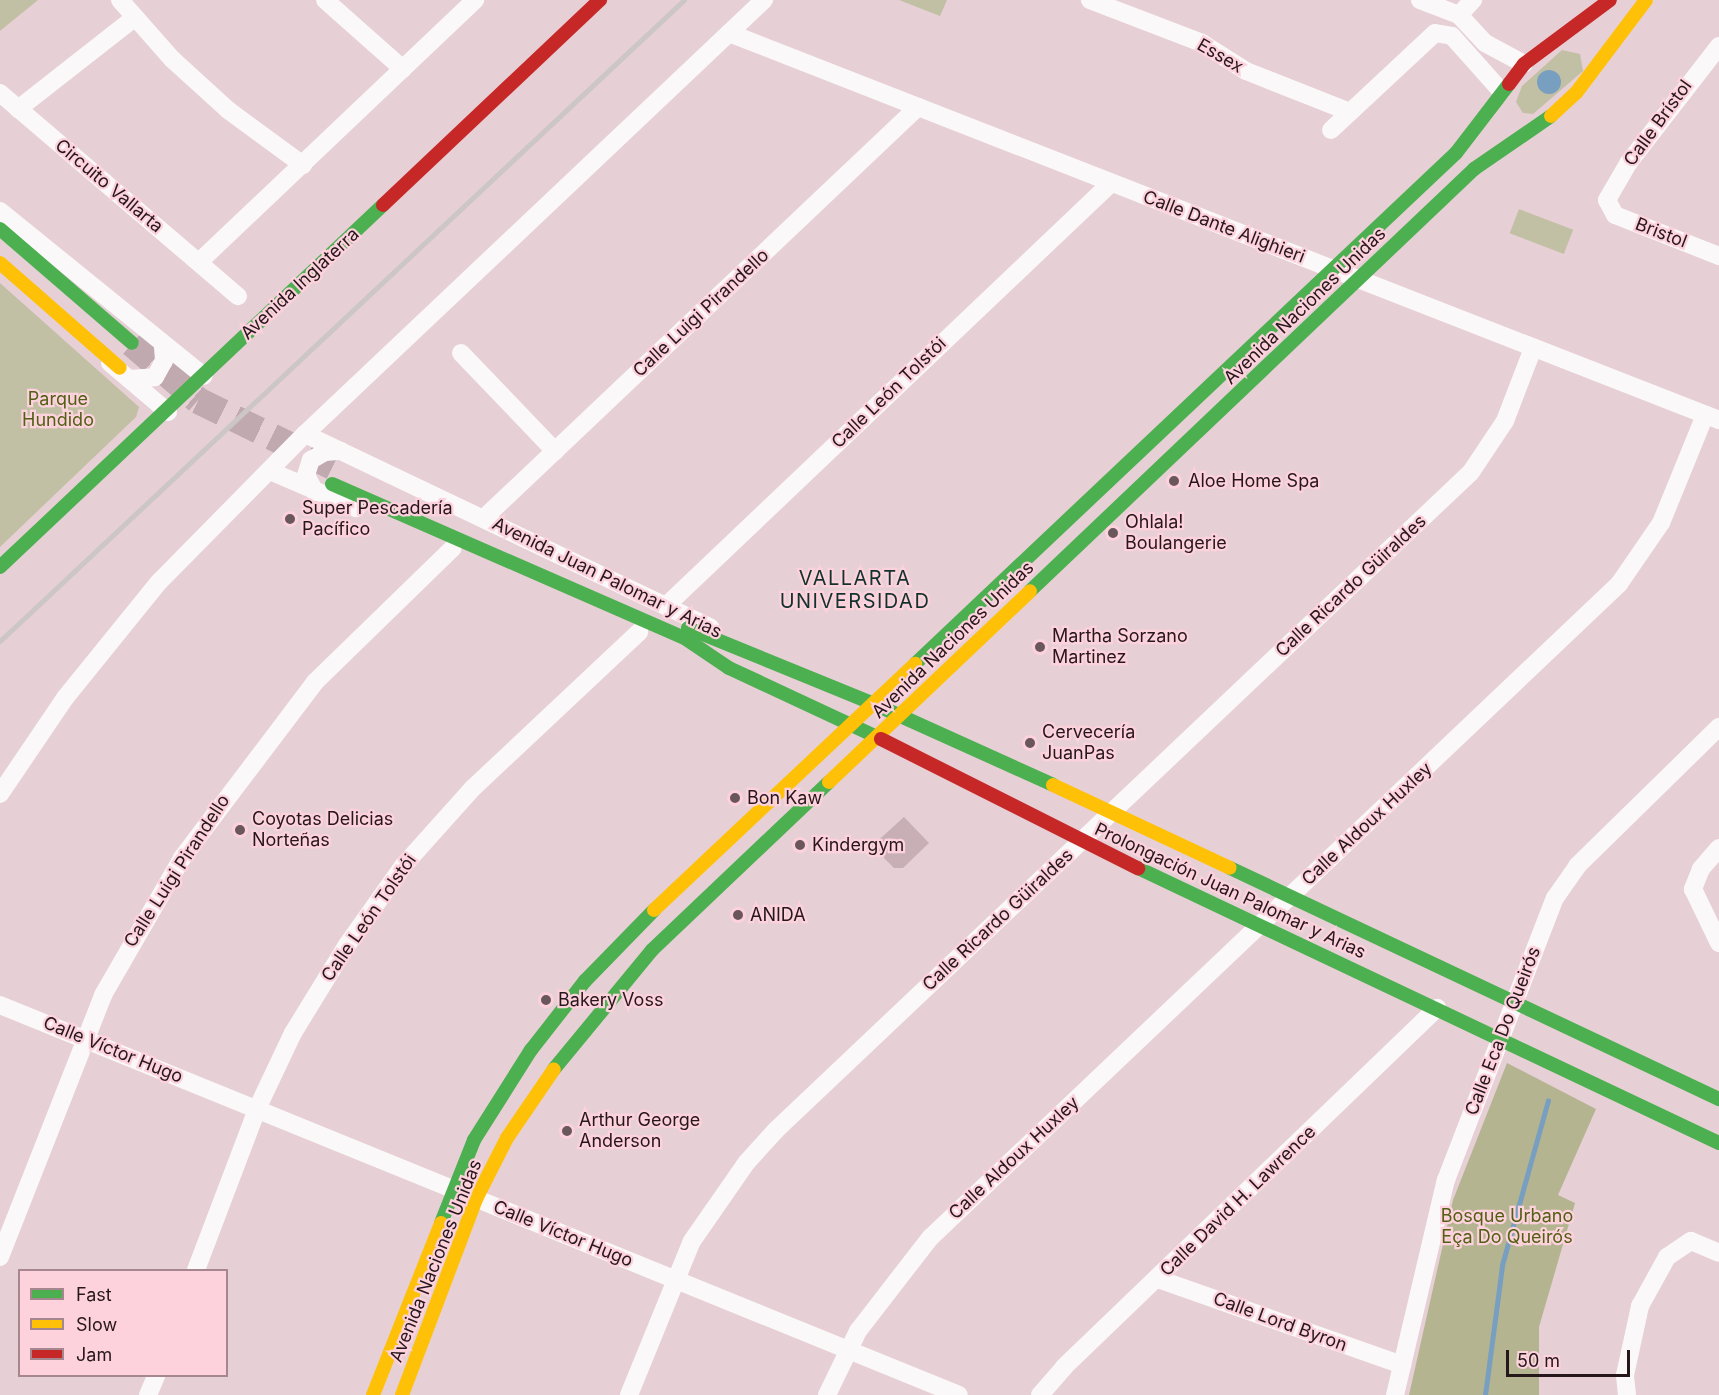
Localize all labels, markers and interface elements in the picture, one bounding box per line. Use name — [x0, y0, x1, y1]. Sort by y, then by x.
street label: Essex — [1193, 34, 1247, 78]
street label: Calle Brístol — [1620, 76, 1696, 170]
street label: Circuito Vallarta — [51, 135, 167, 237]
street label: Calle Dante Alighieri — [1140, 186, 1308, 268]
street label: Bristol — [1632, 213, 1690, 253]
street label: Avenida Naciones Unidas — [1220, 223, 1390, 389]
street label: Avenida Inglaterra — [236, 224, 364, 344]
street label: Calle Luigi Pirandello — [629, 245, 773, 381]
street label: Calle León Tolstói — [827, 333, 951, 453]
park label: Parque Hundido — [22, 389, 94, 432]
place label: Aloe Home Spa — [1188, 470, 1319, 492]
marker: Aloe Home Spa — [1165, 472, 1183, 490]
place label: Super Pescadería Pacífico — [302, 498, 453, 540]
street label: Calle Ricardo Güiraldes — [1271, 511, 1431, 661]
marker: Super Pescadería Pacífico — [283, 512, 297, 526]
place label: Ohlala! Boulangerie — [1125, 512, 1227, 554]
street label: Avenida Juan Palomar y Arias — [489, 513, 725, 643]
marker: Ohlala! Boulangerie — [1106, 526, 1120, 540]
street label: Avenida Naciones Unidas — [868, 557, 1038, 723]
district label: VALLARTA UNIVERSIDAD — [780, 567, 930, 614]
place label: Martha Sorzano Martinez — [1052, 626, 1188, 668]
marker: Martha Sorzano Martinez — [1033, 640, 1047, 654]
place label: Cervecería JuanPas — [1042, 722, 1135, 764]
marker: Cervecería JuanPas — [1023, 736, 1037, 750]
street label: Calle Aldoux Huxley — [1297, 758, 1437, 890]
place label: Bon Kaw — [747, 787, 822, 809]
street label: Calle Luigi Pirandello — [120, 791, 234, 951]
marker: Bon Kaw — [728, 791, 742, 805]
place label: Coyotas Delicias Norteñas — [252, 809, 393, 852]
street label: Prolongación Juan Palomar y Arias — [1091, 819, 1369, 963]
marker: Coyotas Delicias Norteñas — [233, 823, 247, 837]
place label: Kindergym — [812, 834, 904, 856]
marker: Kindergym — [793, 838, 807, 852]
street label: Calle Ricardo Güiraldes — [918, 845, 1078, 995]
street label: Calle León Tolstói — [317, 850, 421, 986]
place label: ANIDA — [750, 904, 806, 926]
marker: ANIDA — [731, 908, 745, 922]
street label: Calle Eca Do Queirós — [1461, 944, 1545, 1118]
place label: Bakery Voss — [558, 989, 663, 1011]
marker: Bakery Voss — [539, 993, 553, 1007]
street label: Calle Víctor Hugo — [40, 1012, 186, 1088]
street label: Calle Aldoux Huxley — [944, 1092, 1084, 1224]
place label: Arthur George Anderson — [579, 1110, 700, 1152]
street label: Calle David H. Lawrence — [1156, 1121, 1320, 1281]
marker: Arthur George Anderson — [560, 1124, 574, 1138]
street label: Avenida Naciones Unidas — [385, 1157, 487, 1365]
street label: Calle Víctor Hugo — [490, 1196, 636, 1272]
park label: Bosque Urbano Eça Do Queirós — [1441, 1206, 1573, 1248]
legend — [18, 1269, 228, 1377]
text: Fast — [76, 1284, 112, 1305]
street label: Calle Lord Byron — [1210, 1288, 1350, 1356]
text: Slow — [76, 1314, 117, 1335]
scale bar — [1509, 1338, 1634, 1376]
text: Jam — [76, 1344, 112, 1365]
text: 50 m — [1517, 1350, 1560, 1371]

